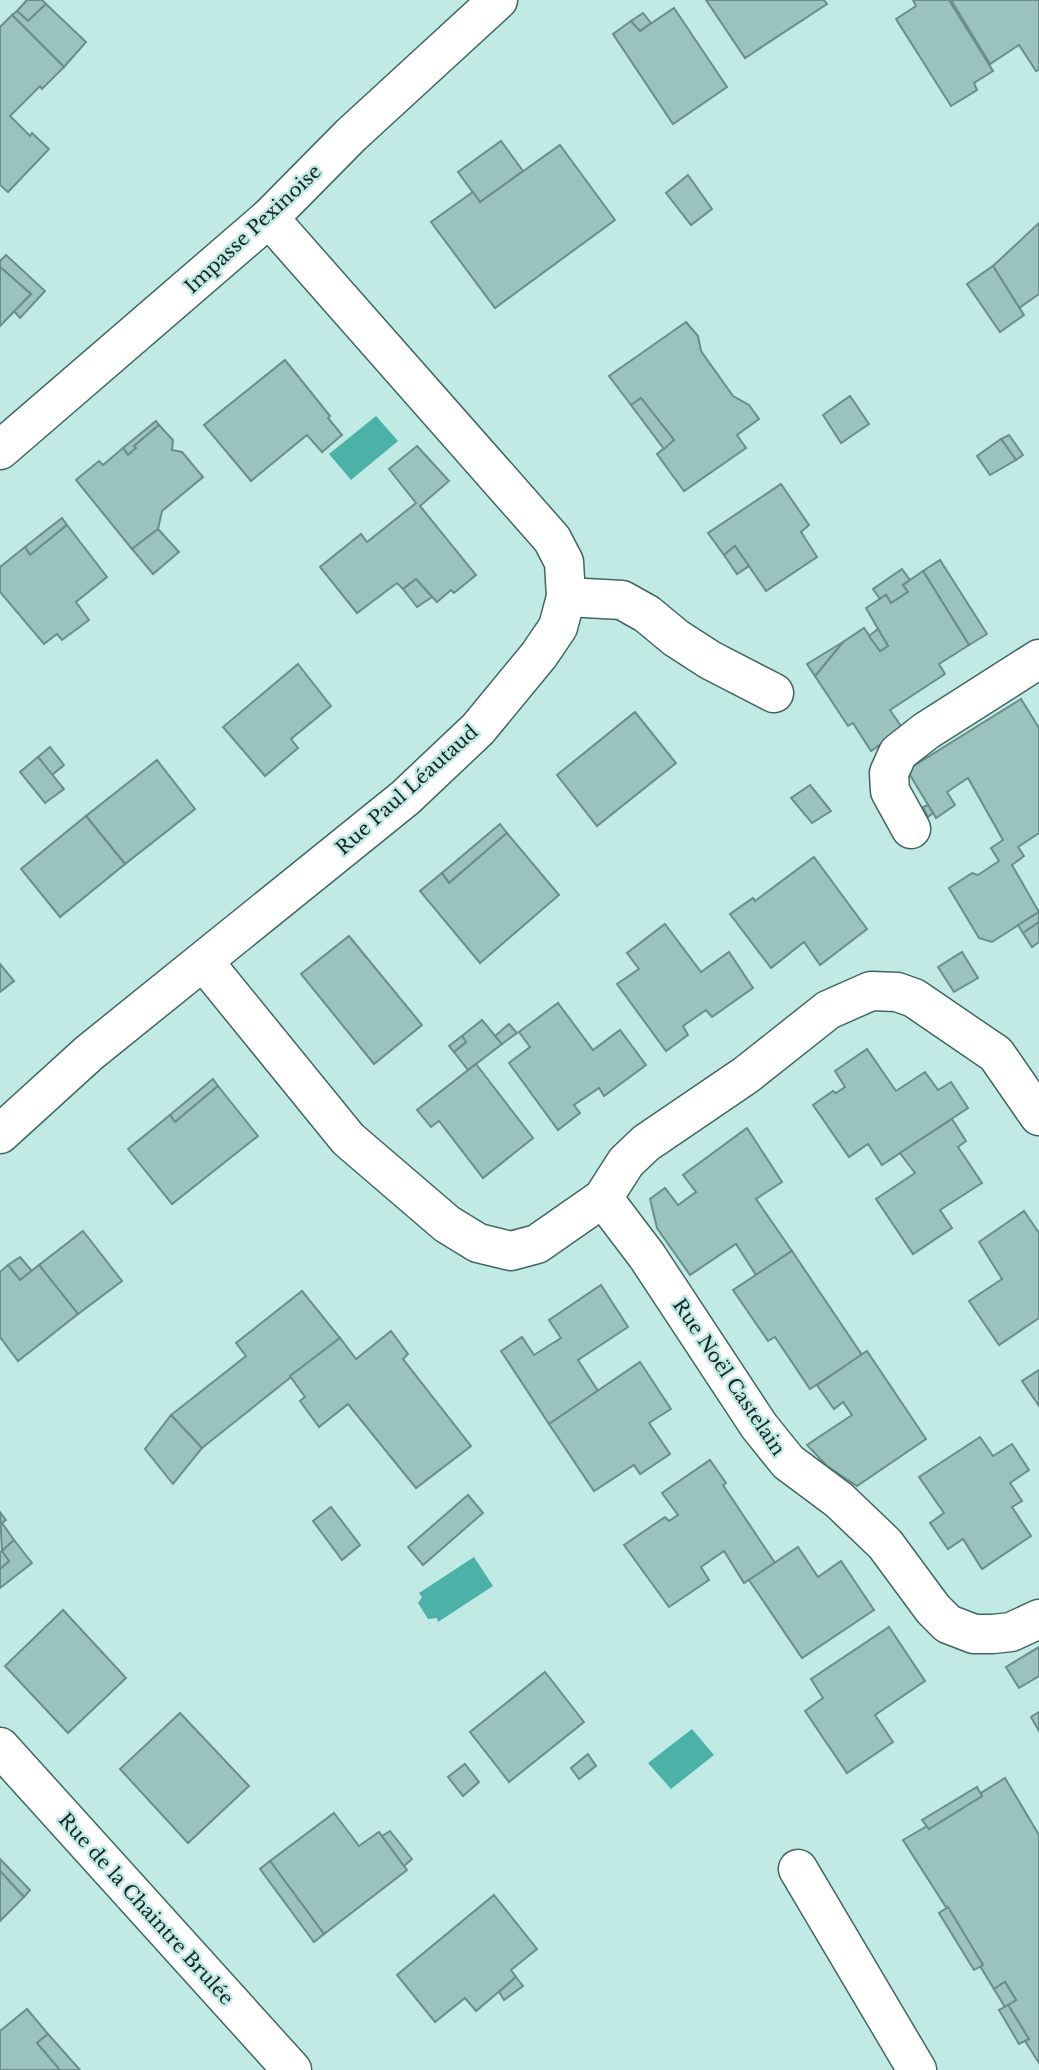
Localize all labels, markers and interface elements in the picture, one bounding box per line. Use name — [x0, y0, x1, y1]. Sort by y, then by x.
street label: Impasse Pexinoise — [180, 160, 326, 298]
street label: Rue Paul Léautaud — [331, 720, 483, 860]
street label: Rue Noël Castelain — [668, 1294, 790, 1460]
street label: Rue de la Chaintre Brulée — [54, 1808, 238, 2010]

